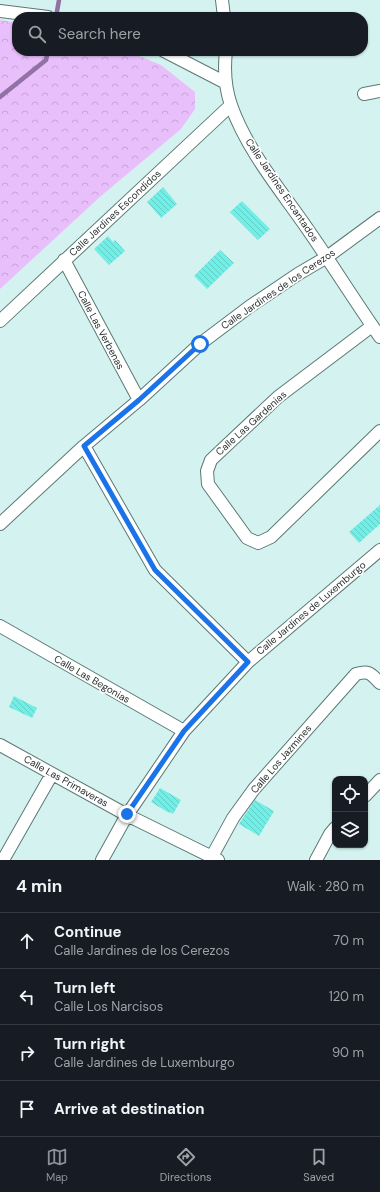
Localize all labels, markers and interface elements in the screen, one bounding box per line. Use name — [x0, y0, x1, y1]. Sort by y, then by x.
search box — [12, 12, 368, 56]
icon: search — [26, 23, 48, 45]
text: Search here — [58, 24, 141, 44]
street label: Calle Jardines Encantados — [242, 136, 322, 244]
street label: Calle Jardines Escondidos — [66, 167, 164, 259]
street label: Calle Jardines de los Cerezos — [218, 246, 338, 332]
street label: Calle Las Verbenas — [75, 288, 127, 372]
route start — [191, 335, 209, 353]
street label: Calle Las Gardenias — [213, 388, 289, 458]
street label: Calle Jardines de Luxemburgo — [254, 558, 368, 658]
street label: Calle Las Begonias — [52, 652, 132, 706]
street label: Calle Los Jazmines — [248, 722, 314, 796]
street label: Calle Las Primaveras — [21, 752, 111, 810]
map controls — [332, 776, 368, 848]
button: locate — [332, 776, 368, 812]
route end — [118, 805, 136, 823]
button: layers — [332, 812, 368, 848]
text: 4 min — [16, 875, 62, 897]
text: Walk · 280 m — [287, 878, 364, 895]
text: Continue — [54, 922, 122, 942]
icon: ahead — [16, 930, 38, 952]
text: 70 m — [333, 932, 364, 949]
text: Calle Jardines de los Cerezos — [54, 942, 230, 959]
text: Turn left — [54, 978, 115, 998]
icon: left — [16, 986, 38, 1008]
text: 120 m — [329, 988, 364, 1005]
text: Calle Los Narcisos — [54, 998, 163, 1015]
text: Turn right — [54, 1034, 125, 1054]
icon: right — [16, 1042, 38, 1064]
text: 90 m — [332, 1044, 364, 1061]
text: Calle Jardines de Luxemburgo — [54, 1054, 235, 1071]
icon: arrive — [16, 1098, 38, 1120]
text: Arrive at destination — [54, 1099, 205, 1119]
tab: Map — [46, 1146, 68, 1184]
tab: Directions — [160, 1146, 212, 1184]
tab: Saved — [303, 1146, 334, 1184]

